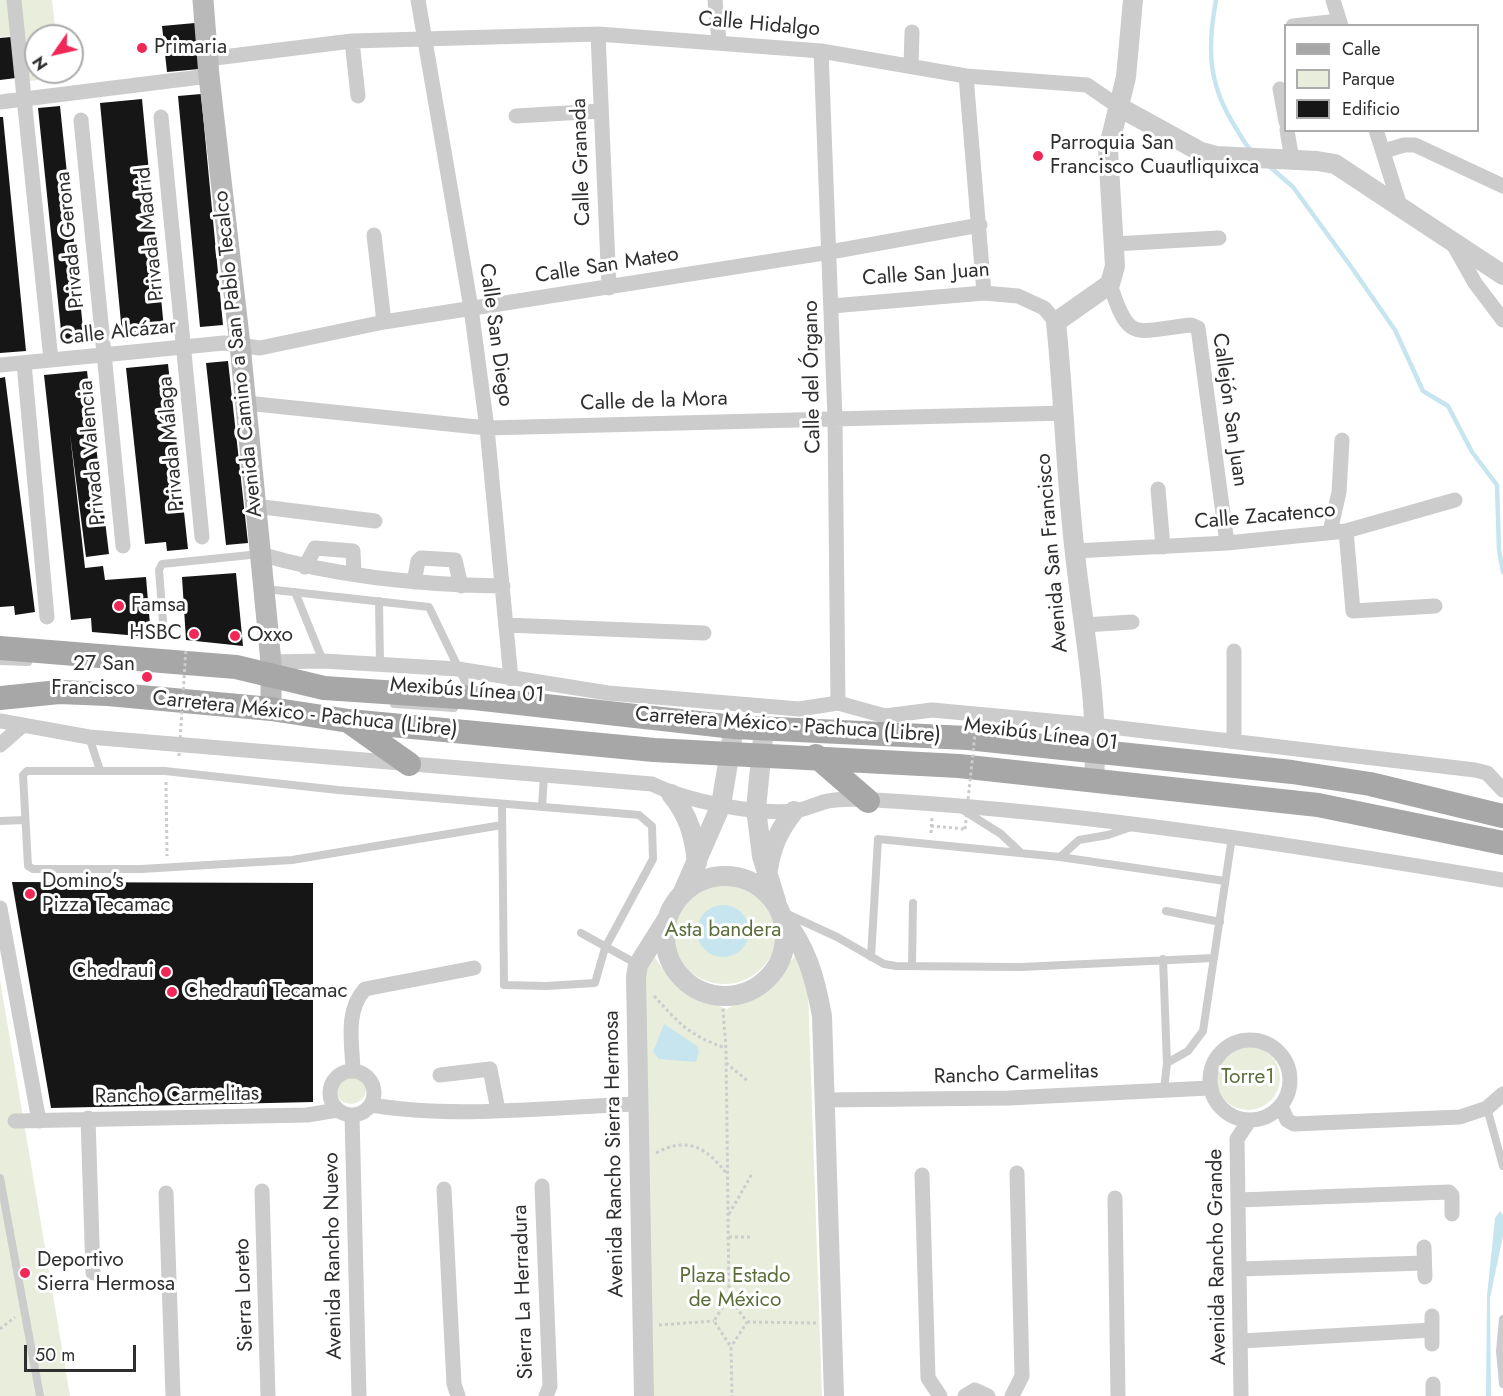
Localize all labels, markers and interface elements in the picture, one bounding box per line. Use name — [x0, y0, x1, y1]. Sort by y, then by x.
street label: Calle Hidalgo — [697, 7, 821, 43]
north arrow — [24, 24, 84, 84]
legend — [1284, 24, 1479, 132]
place label: Primaria — [154, 35, 227, 61]
text: Calle — [1342, 36, 1381, 62]
marker: Primaria — [135, 41, 149, 55]
text: N — [27, 52, 53, 75]
text: Parque — [1342, 66, 1395, 92]
text: Edificio — [1342, 96, 1400, 122]
street label: Calle Granada — [567, 98, 597, 226]
place label: Parroquia San Francisco Cuautliquixca — [1050, 131, 1259, 181]
marker: Parroquia San Francisco Cuautliquixca — [1031, 149, 1045, 163]
street label: Privada Madrid — [131, 165, 171, 303]
street label: Privada Gerona — [51, 170, 91, 310]
street label: Avenida Camino a San Pablo Tecalco — [209, 189, 269, 519]
street label: Calle San Mateo — [534, 242, 680, 290]
street label: Calle San Juan — [862, 258, 990, 292]
street label: Calle San Diego — [472, 262, 518, 408]
street label: Calle del Órgano — [799, 300, 827, 454]
street label: Calle Alcázar — [58, 314, 178, 352]
street label: Callejón San Juan — [1206, 331, 1252, 489]
street label: Privada Málaga — [154, 375, 190, 513]
street label: Privada Valencia — [74, 379, 112, 527]
street label: Calle de la Mora — [580, 387, 728, 417]
street label: Avenida San Francisco — [1032, 452, 1074, 654]
street label: Calle Zacatenco — [1194, 498, 1336, 536]
place label: Famsa — [131, 593, 186, 619]
marker: Famsa — [112, 599, 126, 613]
place label: HSBC — [129, 621, 182, 647]
place label: Oxxo — [247, 623, 293, 649]
marker: HSBC — [187, 627, 201, 641]
marker: Oxxo — [228, 629, 242, 643]
place label: 27 San Francisco — [51, 652, 135, 702]
marker: 27 San Francisco — [140, 670, 154, 684]
street label: Mexibús Línea 01 — [389, 673, 545, 709]
street label: Carretera México - Pachuca (Libre) — [151, 686, 459, 744]
street label: Carretera México - Pachuca (Libre) — [634, 703, 942, 749]
street label: Mexibús Línea 01 — [963, 713, 1119, 757]
place label: Domino's Pizza Tecamac — [42, 869, 170, 919]
marker: Domino's Pizza Tecamac — [23, 887, 37, 901]
park label: Asta bandera — [665, 918, 781, 944]
place label: Chedraui — [72, 959, 154, 985]
marker: Chedraui — [159, 965, 173, 979]
place label: Chedraui Tecamac — [184, 979, 347, 1005]
marker: Chedraui Tecamac — [165, 985, 179, 999]
street label: Avenida Rancho Sierra Hermosa — [600, 1010, 630, 1298]
street label: Rancho Carmelitas — [933, 1060, 1099, 1090]
park label: Torre1 — [1221, 1065, 1275, 1091]
street label: Rancho Carmelitas — [95, 1082, 259, 1110]
street label: Avenida Rancho Grande — [1204, 1149, 1232, 1365]
street label: Avenida Rancho Nuevo — [320, 1152, 348, 1360]
street label: Sierra La Herradura — [508, 1204, 540, 1380]
street label: Sierra Loreto — [230, 1238, 260, 1352]
place label: Deportivo Sierra Hermosa — [37, 1248, 175, 1298]
park label: Plaza Estado de México — [679, 1264, 791, 1314]
marker: Deportivo Sierra Hermosa — [18, 1266, 32, 1280]
scale bar — [27, 1333, 140, 1371]
text: 50 m — [35, 1342, 75, 1368]

